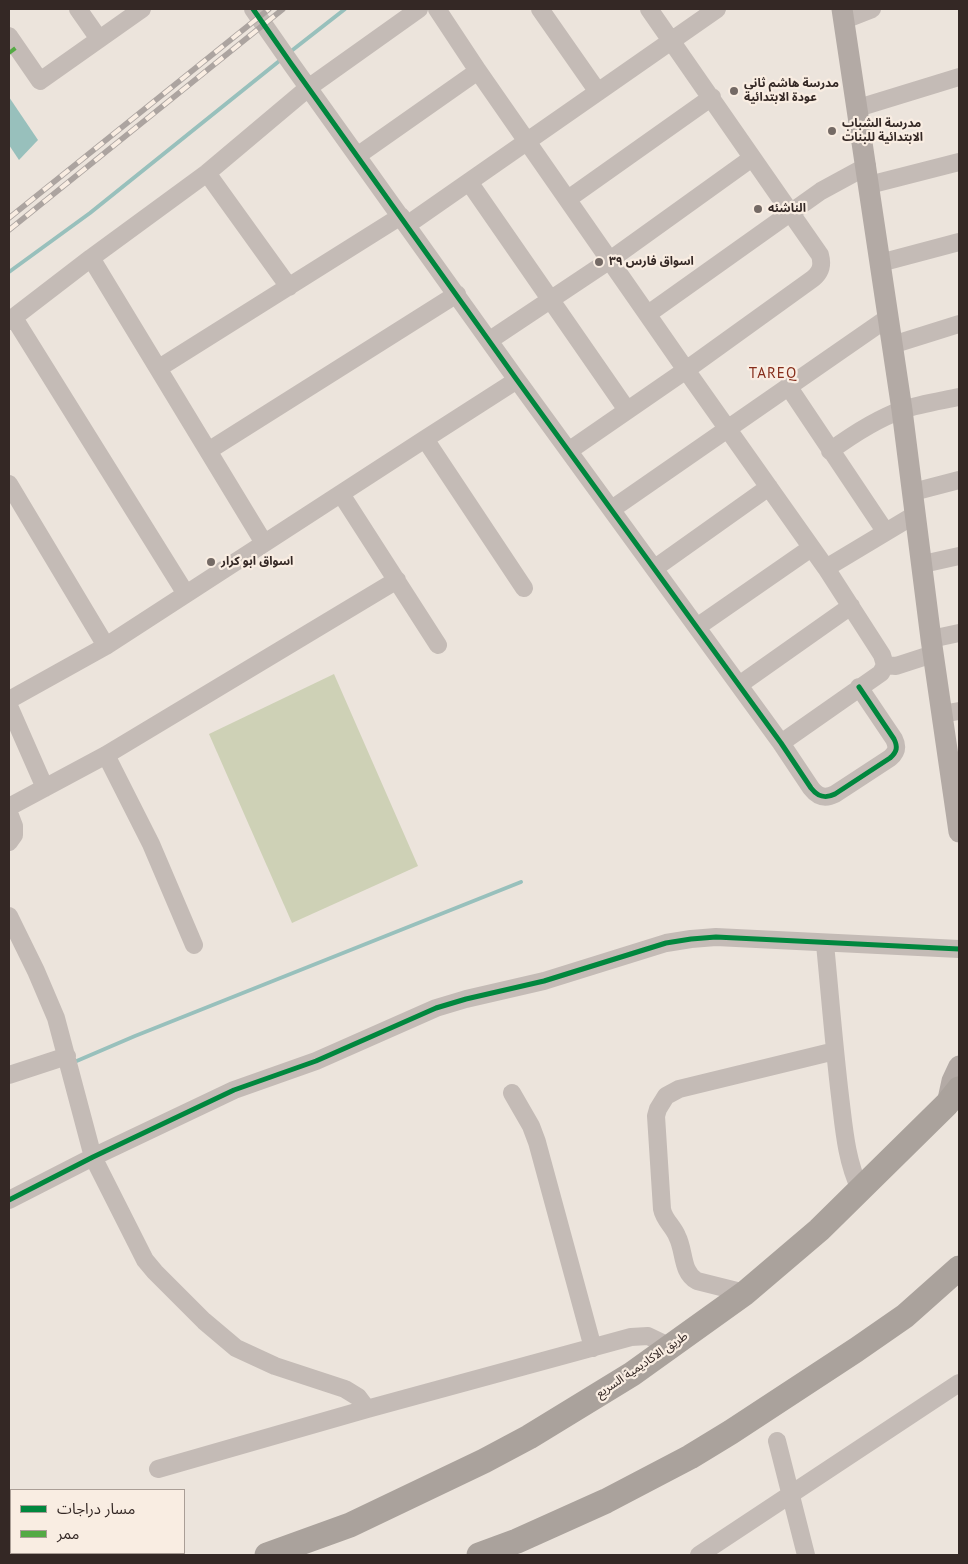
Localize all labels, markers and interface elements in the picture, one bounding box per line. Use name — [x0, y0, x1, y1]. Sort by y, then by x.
place label: مدرسة هاشم ثاني عودة الابتدائية — [744, 77, 839, 105]
marker: مدرسة هاشم ثاني عودة الابتدائية — [728, 85, 740, 97]
place label: مدرسة الشباب الابتدائية للبنات — [842, 117, 923, 145]
marker: مدرسة الشباب الابتدائية للبنات — [826, 125, 838, 137]
place label: الناشئه — [768, 202, 806, 216]
marker: الناشئه — [752, 203, 764, 215]
place label: اسواق فارس ٣٩ — [609, 255, 694, 269]
marker: اسواق فارس ٣٩ — [593, 256, 605, 268]
district label: TAREQ — [748, 365, 798, 383]
place label: اسواق ابو كرار — [221, 555, 293, 569]
marker: اسواق ابو كرار — [205, 556, 217, 568]
street label: طريق الاكاديمية السريع — [593, 1329, 691, 1401]
legend — [10, 1489, 185, 1554]
text: مسار دراجات — [57, 1499, 135, 1518]
text: ممر — [57, 1524, 80, 1543]

